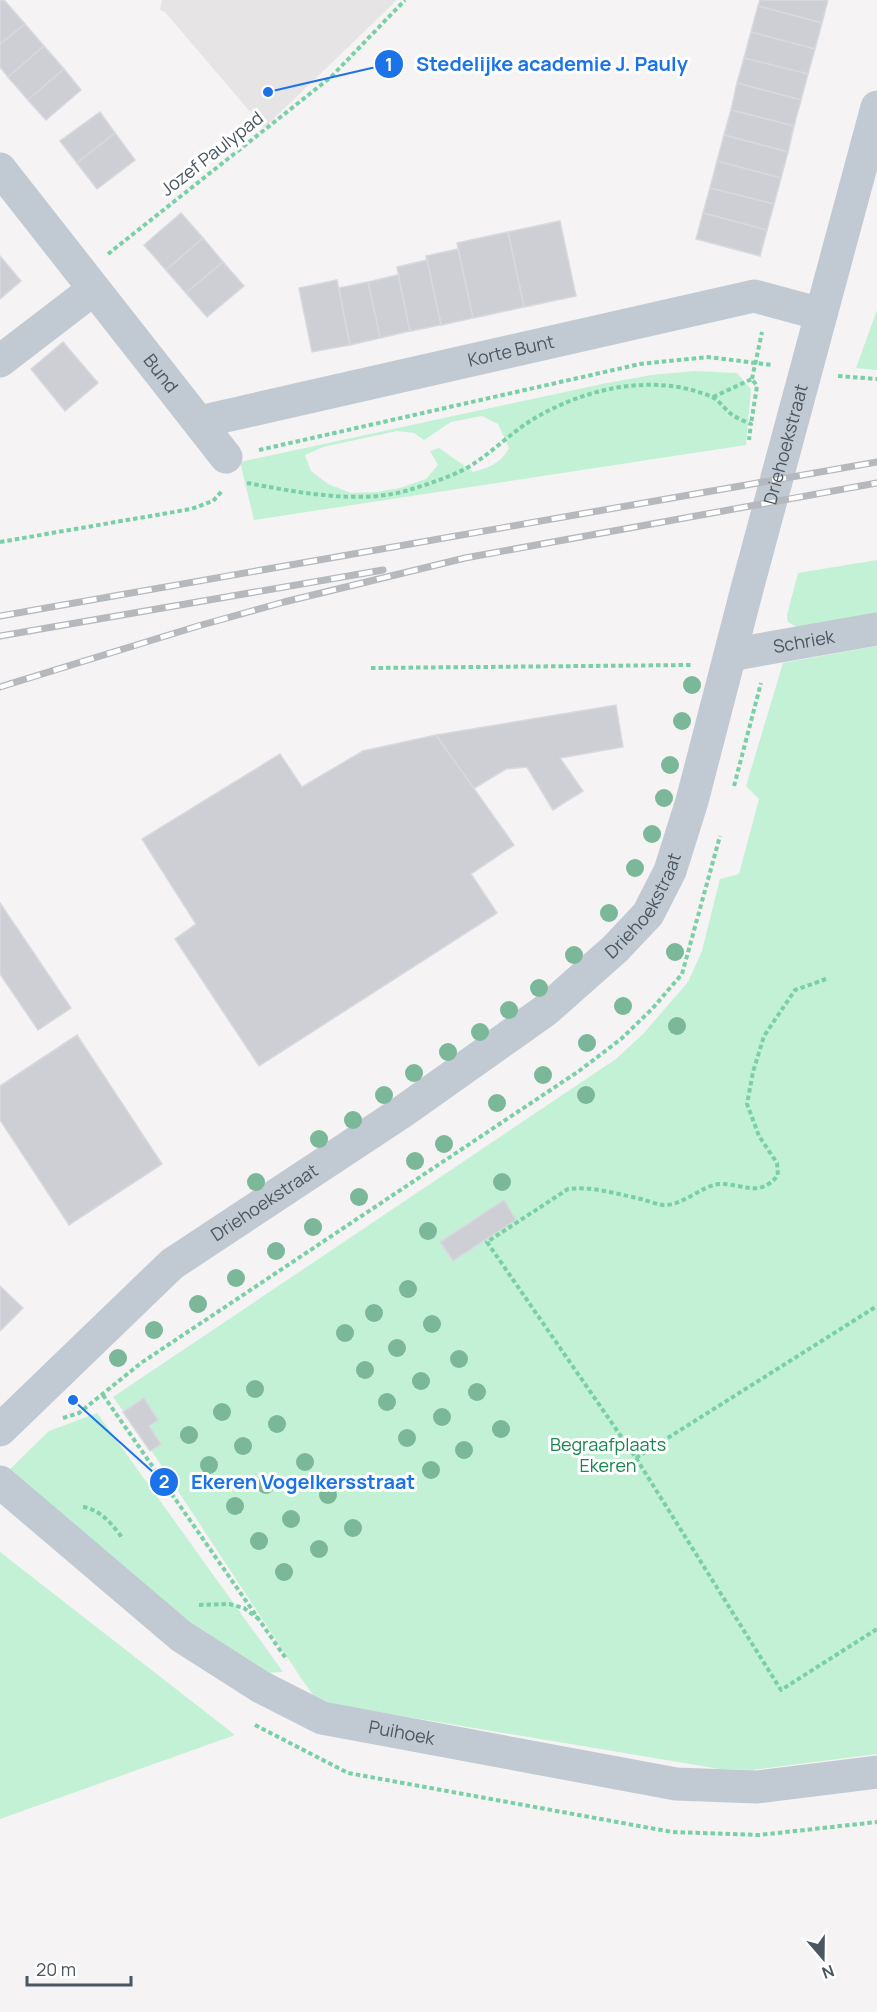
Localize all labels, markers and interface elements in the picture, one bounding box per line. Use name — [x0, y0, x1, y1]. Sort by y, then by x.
callout: Stedelijke academie J. Pauly — [374, 45, 700, 83]
text: Stedelijke academie J. Pauly — [416, 50, 689, 77]
text: 1 — [385, 52, 393, 76]
street label: Jozef Paulypad — [155, 106, 268, 201]
street label: Korte Bunt — [465, 329, 556, 372]
street label: Bund — [139, 349, 184, 397]
street label: Driehoekstraat — [757, 381, 813, 507]
street label: Schriek — [771, 624, 837, 658]
street label: Driehoekstraat — [599, 850, 686, 963]
street label: Driehoekstraat — [206, 1158, 322, 1246]
park label: Begraafplaats Ekeren — [550, 1432, 666, 1477]
callout: Ekeren Vogelkersstraat — [149, 1463, 428, 1501]
text: Ekeren Vogelkersstraat — [191, 1468, 415, 1495]
text: 2 — [159, 1469, 169, 1493]
street label: Puihoek — [367, 1714, 438, 1750]
north arrow — [793, 1928, 853, 1988]
scale bar — [27, 1949, 130, 1987]
text: 20 m — [36, 1957, 76, 1981]
text: N — [819, 1960, 837, 1984]

